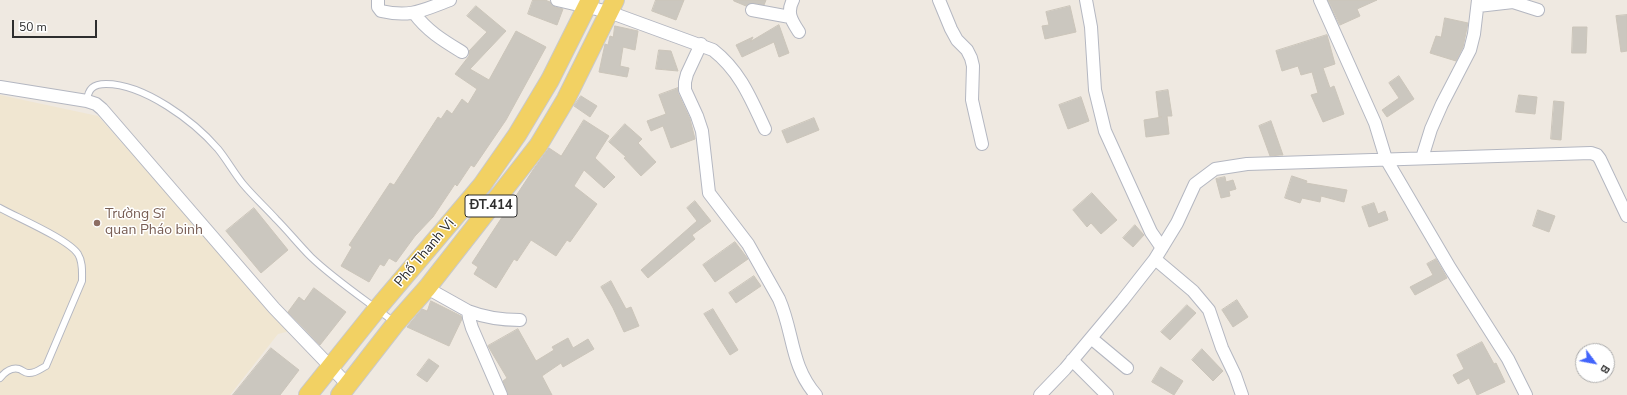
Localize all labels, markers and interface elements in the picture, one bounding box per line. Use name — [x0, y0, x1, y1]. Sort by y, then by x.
scale bar — [14, 12, 99, 38]
text: 50 m — [19, 19, 47, 35]
road number: ĐT.414 — [465, 195, 517, 217]
place label: Trường Sĩ quan Pháo binh — [105, 207, 203, 240]
street label: Phố Thanh Vị — [391, 215, 459, 291]
marker: Trường Sĩ quan Pháo binh — [92, 218, 102, 228]
north arrow — [1575, 343, 1615, 383]
text: B — [1596, 362, 1613, 376]

